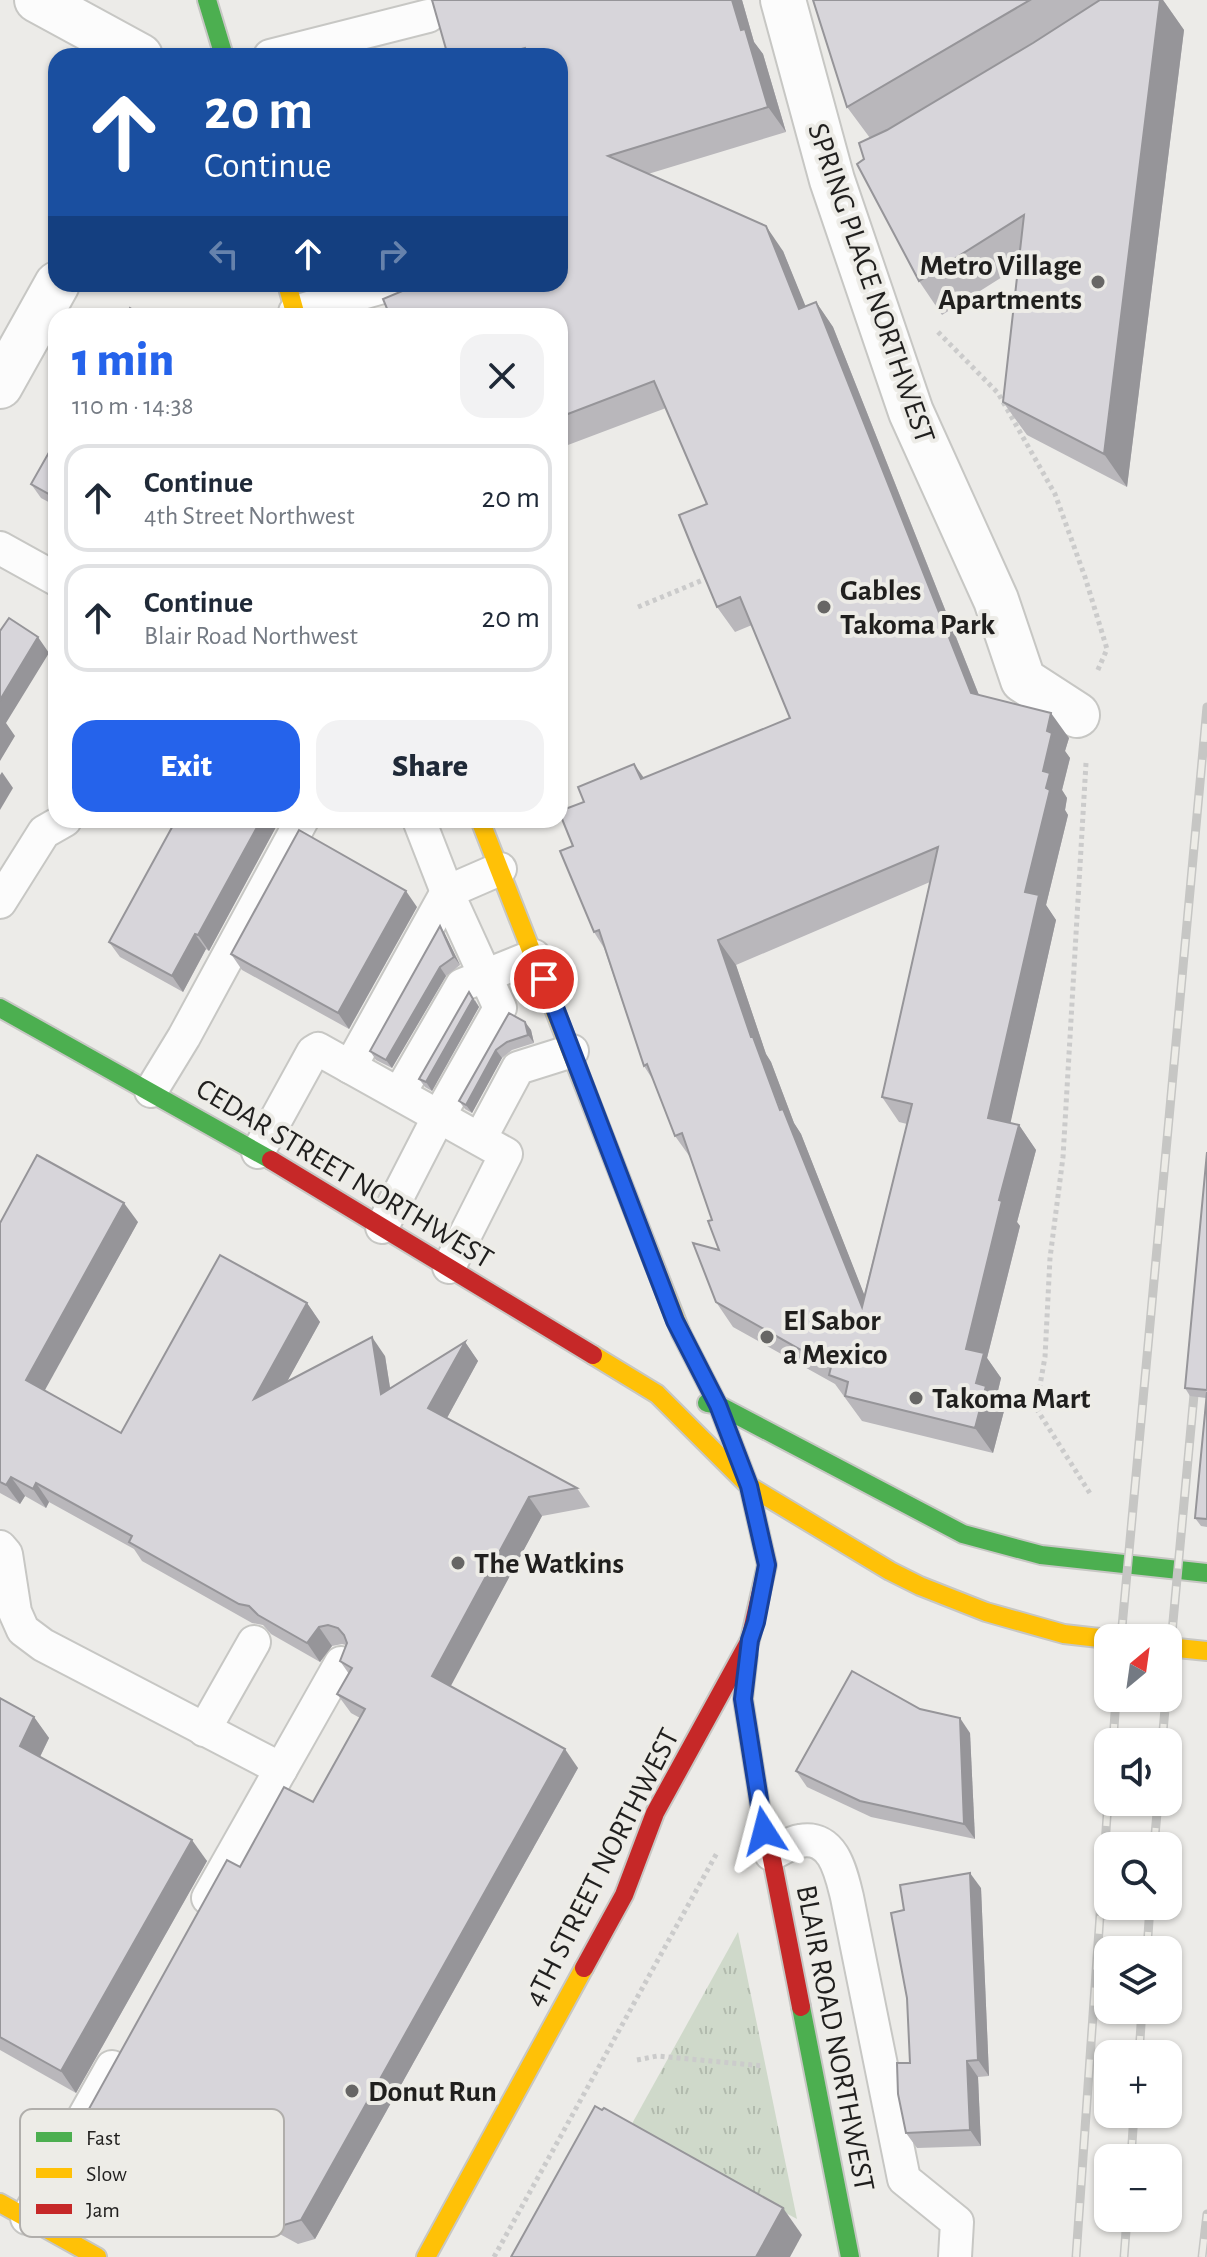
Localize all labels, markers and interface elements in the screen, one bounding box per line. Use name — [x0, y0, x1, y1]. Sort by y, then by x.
icon: ahead — [72, 80, 176, 184]
text: 20 m — [204, 83, 313, 139]
street label: SPRING PLACE NORTHWEST — [802, 119, 940, 447]
text: Continue — [204, 148, 332, 184]
icon: left — [202, 232, 246, 276]
icon: ahead — [286, 232, 330, 276]
icon: right — [370, 232, 414, 276]
place label: Metro Village Apartments — [920, 251, 1082, 315]
marker: Metro Village Apartments — [1089, 273, 1107, 291]
button: close — [460, 334, 544, 418]
text: 1 min — [72, 337, 174, 385]
text: 110 m · 14:38 — [72, 393, 194, 419]
text: Continue — [144, 468, 253, 498]
icon: ahead — [76, 476, 120, 520]
text: 20 m — [482, 483, 540, 513]
text: 4th Street Northwest — [144, 503, 355, 529]
place label: Gables Takoma Park — [840, 576, 995, 640]
text: Continue — [144, 588, 253, 618]
icon: ahead — [76, 596, 120, 640]
marker: Gables Takoma Park — [815, 598, 833, 616]
text: 20 m — [482, 603, 540, 633]
text: Blair Road Northwest — [144, 623, 358, 649]
button: Exit — [72, 720, 300, 812]
button: Share — [316, 720, 544, 812]
pin — [510, 945, 578, 1013]
icon: arrive — [522, 957, 566, 1001]
street label: CEDAR STREET NORTHWEST — [191, 1073, 498, 1275]
place label: El Sabor a Mexico — [783, 1306, 888, 1370]
marker: El Sabor a Mexico — [758, 1328, 776, 1346]
place label: Takoma Mart — [932, 1384, 1090, 1414]
marker: Takoma Mart — [907, 1389, 925, 1407]
place label: The Watkins — [474, 1549, 624, 1579]
marker: The Watkins — [449, 1554, 467, 1572]
north arrow — [1094, 1624, 1182, 1712]
map controls — [1094, 1624, 1182, 2232]
street label: 4TH STREET NORTHWEST — [519, 1724, 685, 2011]
button: sound — [1094, 1728, 1182, 1816]
position arrow — [722, 1789, 806, 1873]
button: search — [1094, 1832, 1182, 1920]
street label: BLAIR ROAD NORTHWEST — [791, 1883, 879, 2194]
button: layers — [1094, 1936, 1182, 2024]
button: + — [1094, 2040, 1182, 2128]
place label: Donut Run — [368, 2077, 497, 2107]
marker: Donut Run — [343, 2082, 361, 2100]
legend — [20, 2109, 284, 2237]
text: Fast — [86, 2127, 120, 2149]
button: − — [1094, 2144, 1182, 2232]
text: Slow — [86, 2163, 127, 2185]
text: Jam — [86, 2199, 120, 2221]

